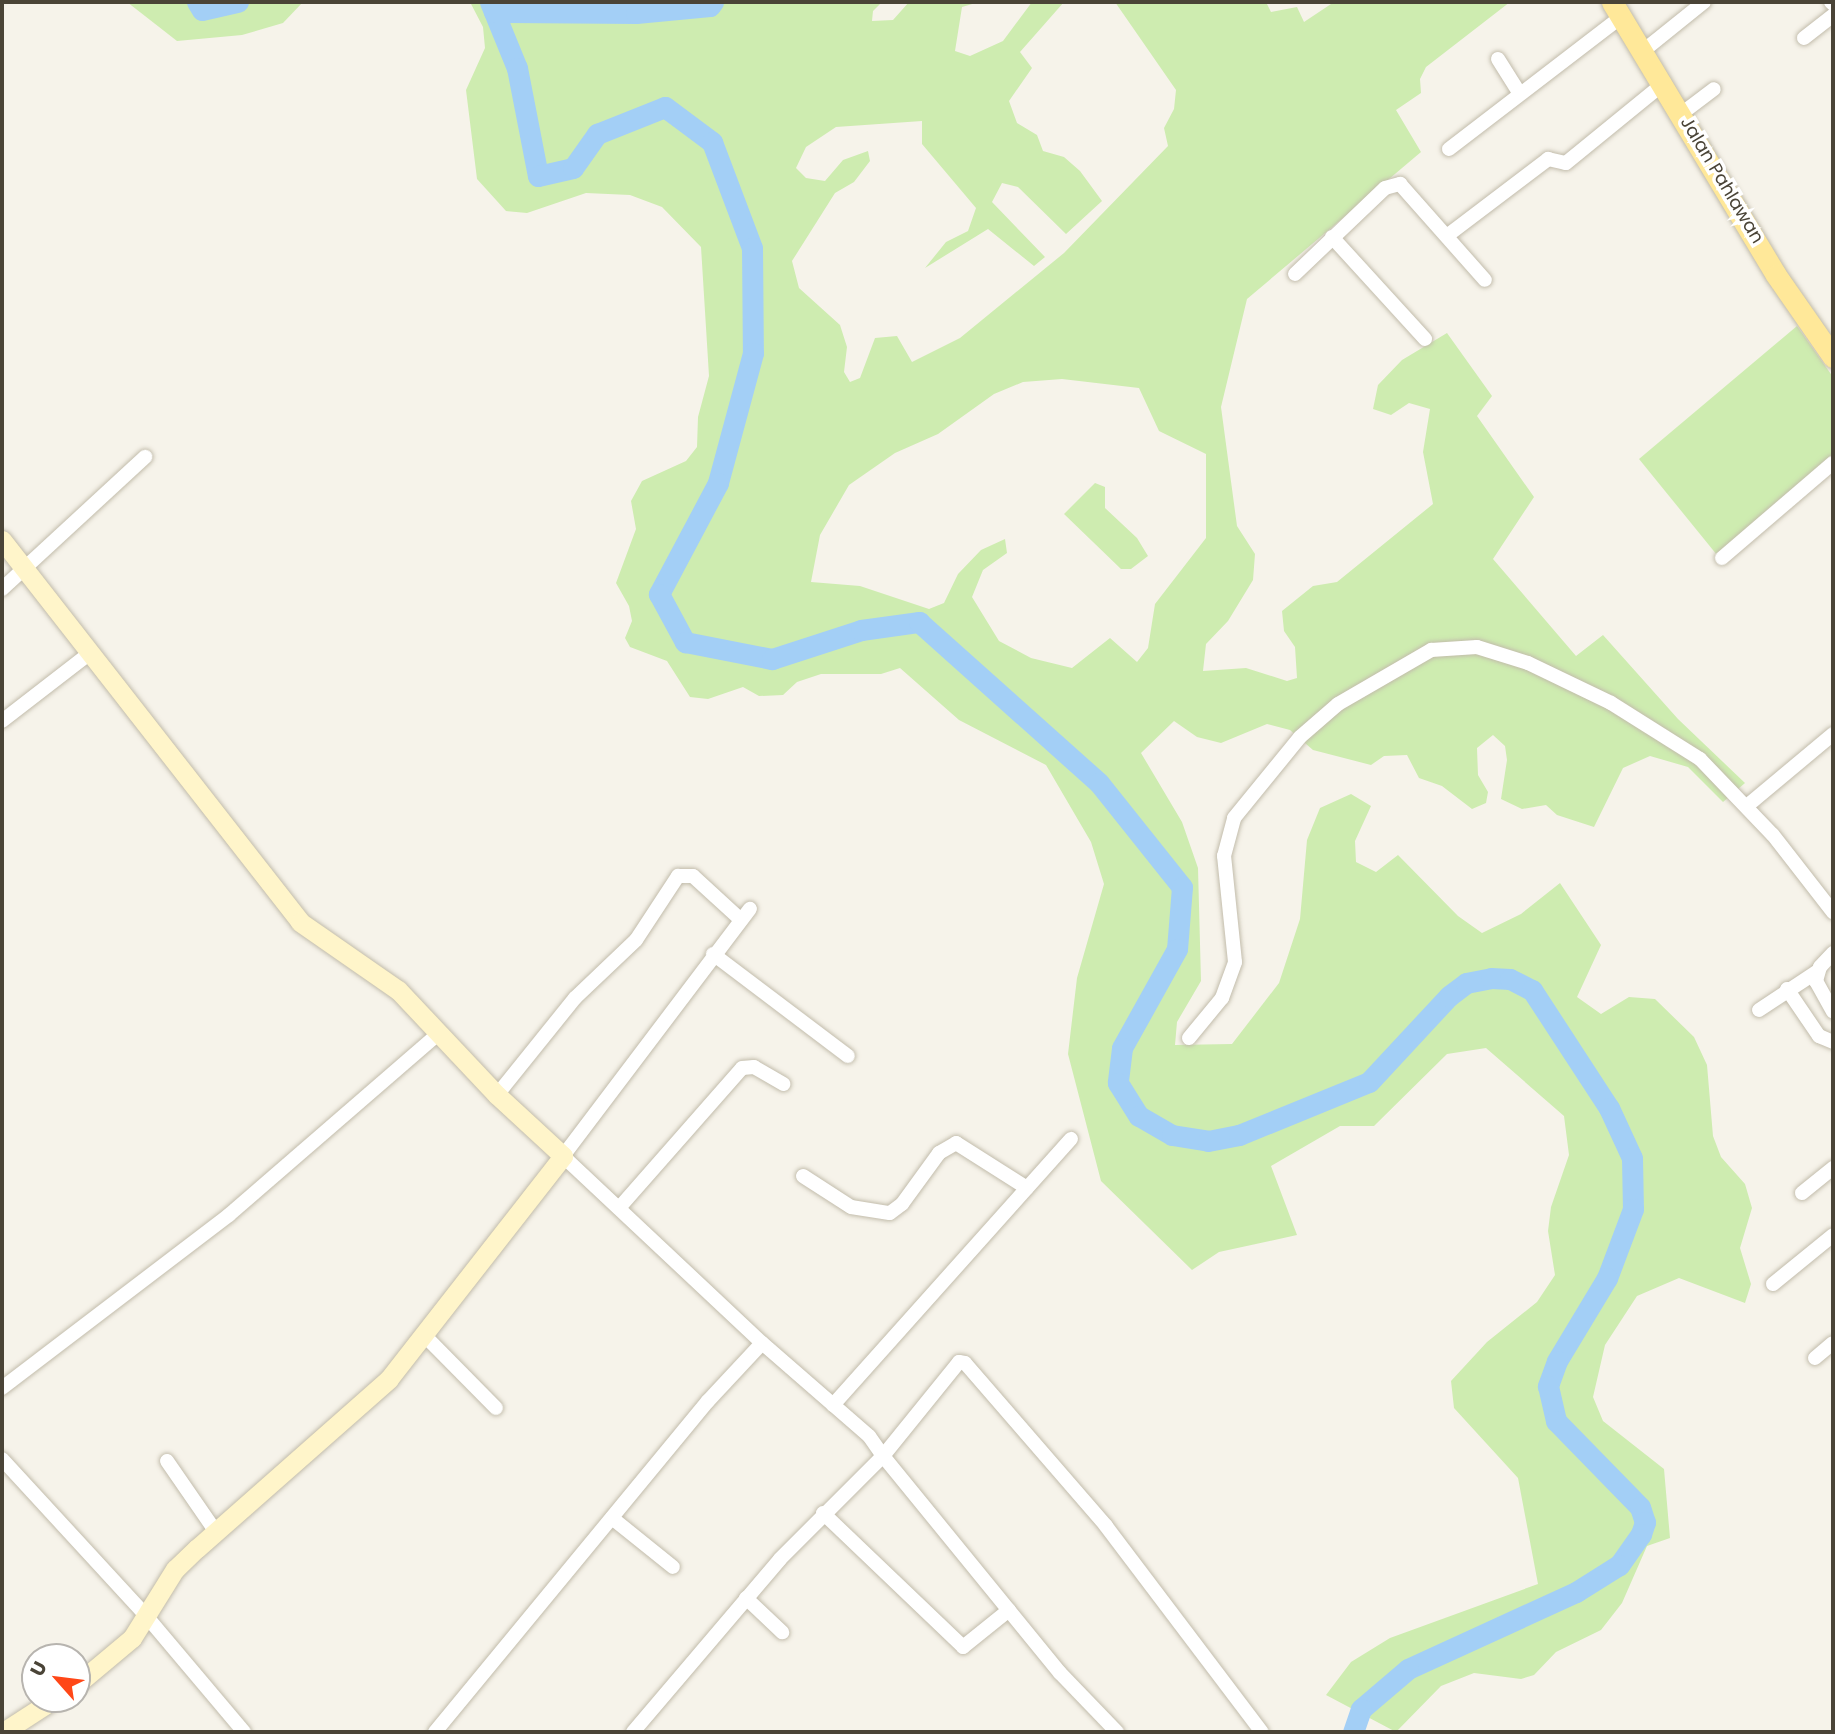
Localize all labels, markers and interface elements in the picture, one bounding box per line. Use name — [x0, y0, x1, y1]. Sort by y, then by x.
street label: Jalan Pahlawan — [1676, 113, 1768, 247]
north arrow — [21, 1643, 91, 1713]
text: U — [24, 1657, 54, 1681]

